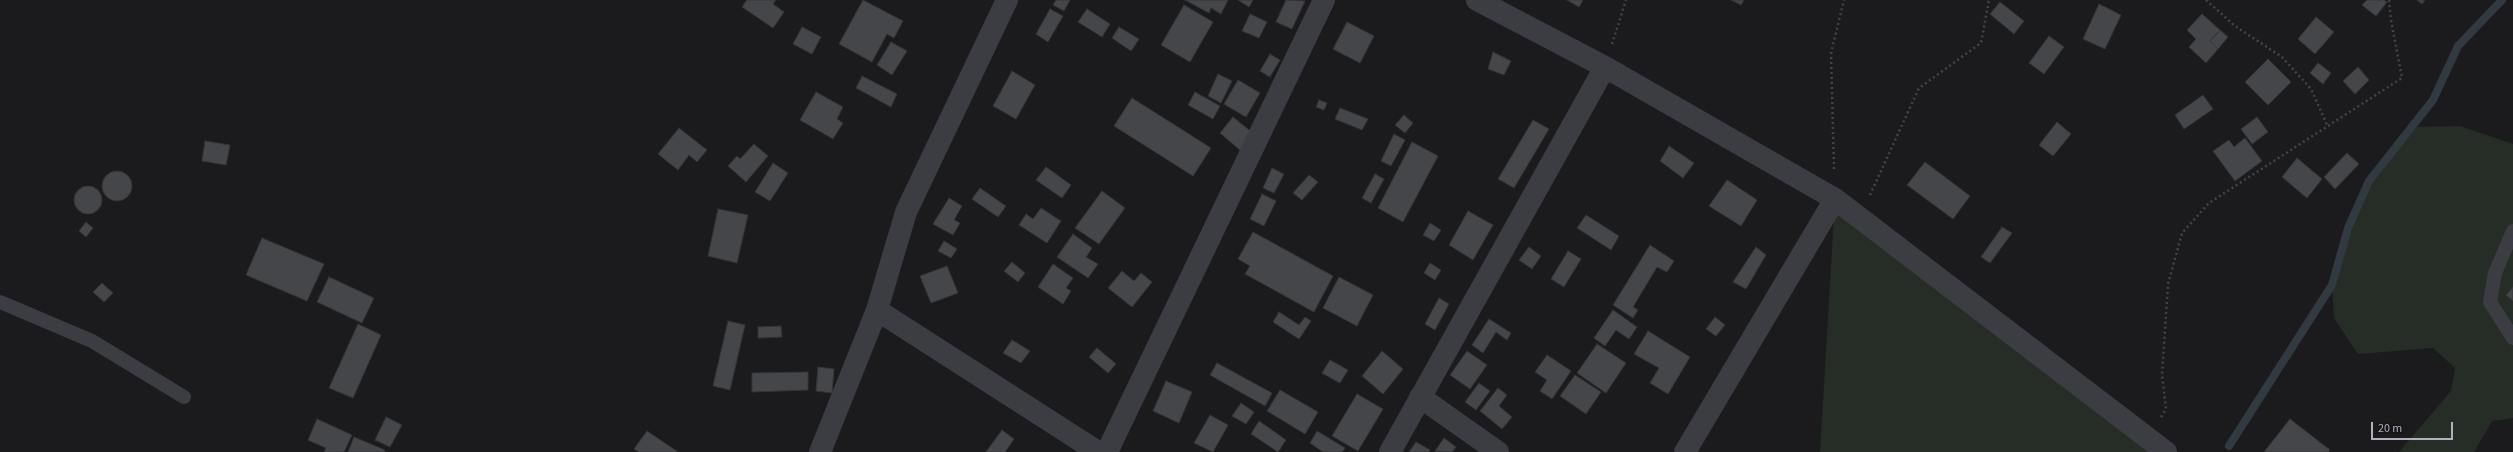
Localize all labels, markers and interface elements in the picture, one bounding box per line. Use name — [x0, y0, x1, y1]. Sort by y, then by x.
scale bar — [2373, 414, 2455, 440]
text: 20 m — [2378, 420, 2402, 437]

